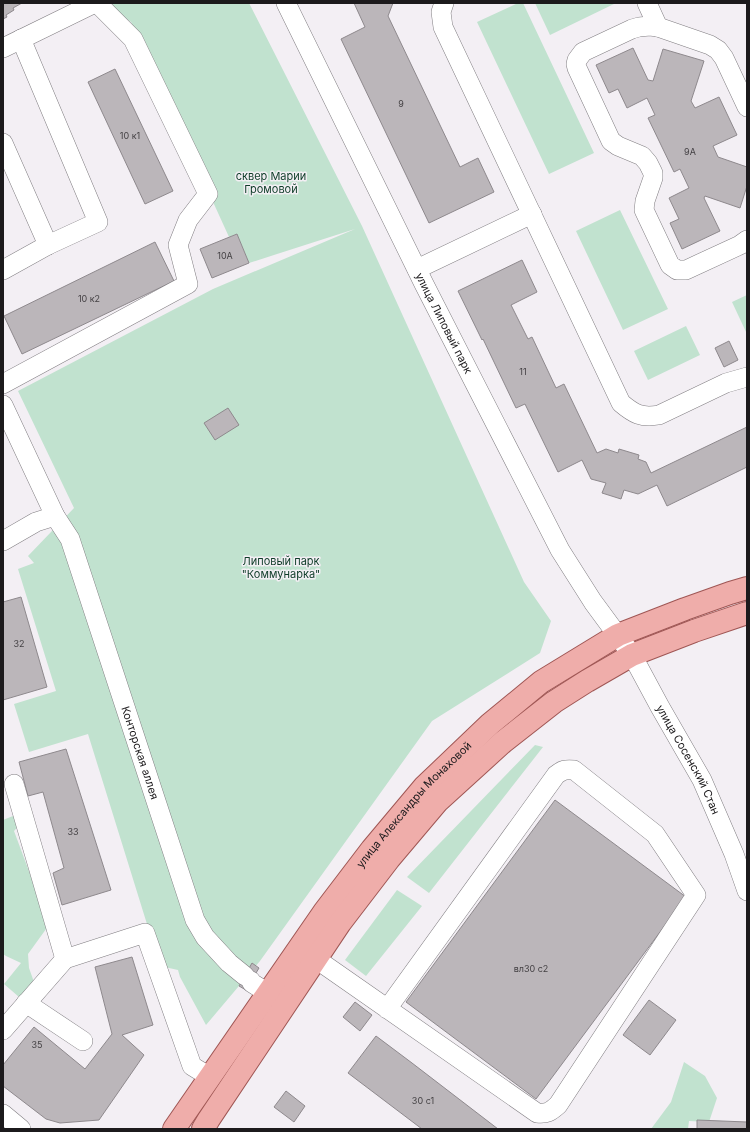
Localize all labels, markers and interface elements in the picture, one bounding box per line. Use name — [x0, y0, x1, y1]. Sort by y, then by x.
house number: 9 — [398, 98, 404, 109]
house number: 10 к1 — [120, 130, 140, 141]
house number: 9А — [684, 146, 696, 157]
park label: сквер Марии Громовой — [236, 169, 306, 196]
house number: 10А — [217, 250, 233, 261]
street label: улица Липовый парк — [413, 270, 476, 376]
house number: 10 к2 — [78, 293, 100, 304]
house number: 11 — [519, 366, 527, 377]
park label: Липовый парк "Коммунарка" — [242, 554, 320, 581]
house number: 32 — [13, 638, 25, 649]
street label: улица Сосенский Стан — [653, 702, 723, 817]
street label: Конторская аллея — [118, 704, 162, 801]
street label: улица Александры Монаховой — [353, 739, 474, 871]
house number: 33 — [67, 826, 79, 837]
house number: вл30 с2 — [514, 963, 548, 974]
house number: 35 — [31, 1039, 43, 1050]
house number: 30 с1 — [412, 1095, 434, 1106]

